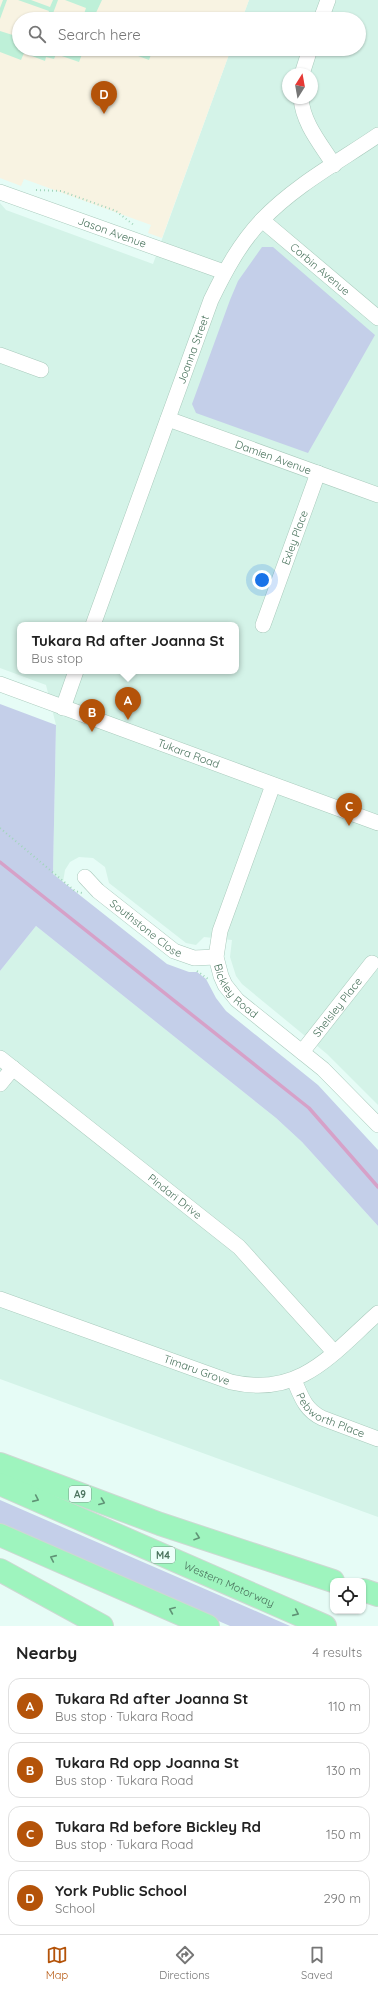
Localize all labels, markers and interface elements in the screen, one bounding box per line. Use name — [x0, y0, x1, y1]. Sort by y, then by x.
search box — [12, 12, 366, 56]
icon: search — [26, 23, 48, 45]
text: Search here — [58, 25, 141, 44]
north arrow — [282, 68, 318, 104]
pin: D — [91, 81, 117, 114]
street label: Jason Avenue — [76, 213, 148, 251]
street label: Corbin Avenue — [287, 240, 353, 298]
street label: Joanna Street — [174, 313, 212, 386]
street label: Damien Avenue — [233, 437, 313, 477]
street label: Exley Place — [278, 508, 311, 567]
your location — [252, 570, 272, 590]
popup — [17, 622, 239, 674]
text: Tukara Rd after Joanna St — [31, 631, 225, 650]
text: Bus stop — [31, 650, 83, 666]
pin: A — [115, 687, 141, 720]
pin: B — [79, 699, 105, 732]
street label: Tukara Road — [156, 736, 222, 771]
pin: C — [336, 793, 362, 826]
street label: Southstone Close — [107, 896, 184, 960]
street label: Bickley Road — [211, 962, 261, 1021]
street label: Shelsley Place — [310, 975, 365, 1040]
street label: Pindari Drive — [145, 1171, 205, 1222]
street label: Timaru Grove — [162, 1351, 232, 1388]
street label: Pebworth Place — [293, 1390, 367, 1440]
road number: A9 — [69, 1486, 91, 1502]
one-way arrow — [32, 1495, 39, 1503]
one-way arrow — [98, 1498, 105, 1506]
one-way arrow — [193, 1532, 200, 1540]
road number: M4 — [151, 1547, 175, 1563]
one-way arrow — [50, 1555, 57, 1563]
street label: Western Motorway — [182, 1558, 277, 1610]
map controls — [330, 1578, 366, 1614]
button: locate — [330, 1578, 366, 1614]
one-way arrow — [169, 1607, 176, 1615]
one-way arrow — [292, 1608, 299, 1616]
text: Nearby — [16, 1642, 77, 1663]
text: 4 results — [312, 1644, 362, 1660]
text: Tukara Rd after Joanna St — [55, 1689, 248, 1708]
text: A — [26, 1698, 34, 1714]
text: 110 m — [328, 1698, 361, 1714]
text: Bus stop · Tukara Road — [55, 1708, 193, 1724]
text: Tukara Rd opp Joanna St — [55, 1753, 239, 1772]
text: B — [26, 1762, 34, 1778]
text: 130 m — [326, 1762, 361, 1778]
text: Bus stop · Tukara Road — [55, 1772, 193, 1788]
text: Tukara Rd before Bickley Rd — [55, 1817, 261, 1836]
text: C — [26, 1826, 34, 1842]
text: 150 m — [326, 1826, 361, 1842]
text: Bus stop · Tukara Road — [55, 1836, 193, 1852]
text: York Public School — [55, 1881, 187, 1900]
text: D — [25, 1890, 35, 1906]
text: 290 m — [323, 1890, 361, 1906]
text: School — [55, 1900, 95, 1916]
tab: Map — [46, 1944, 68, 1982]
tab: Directions — [159, 1944, 210, 1982]
tab: Saved — [301, 1944, 332, 1982]

